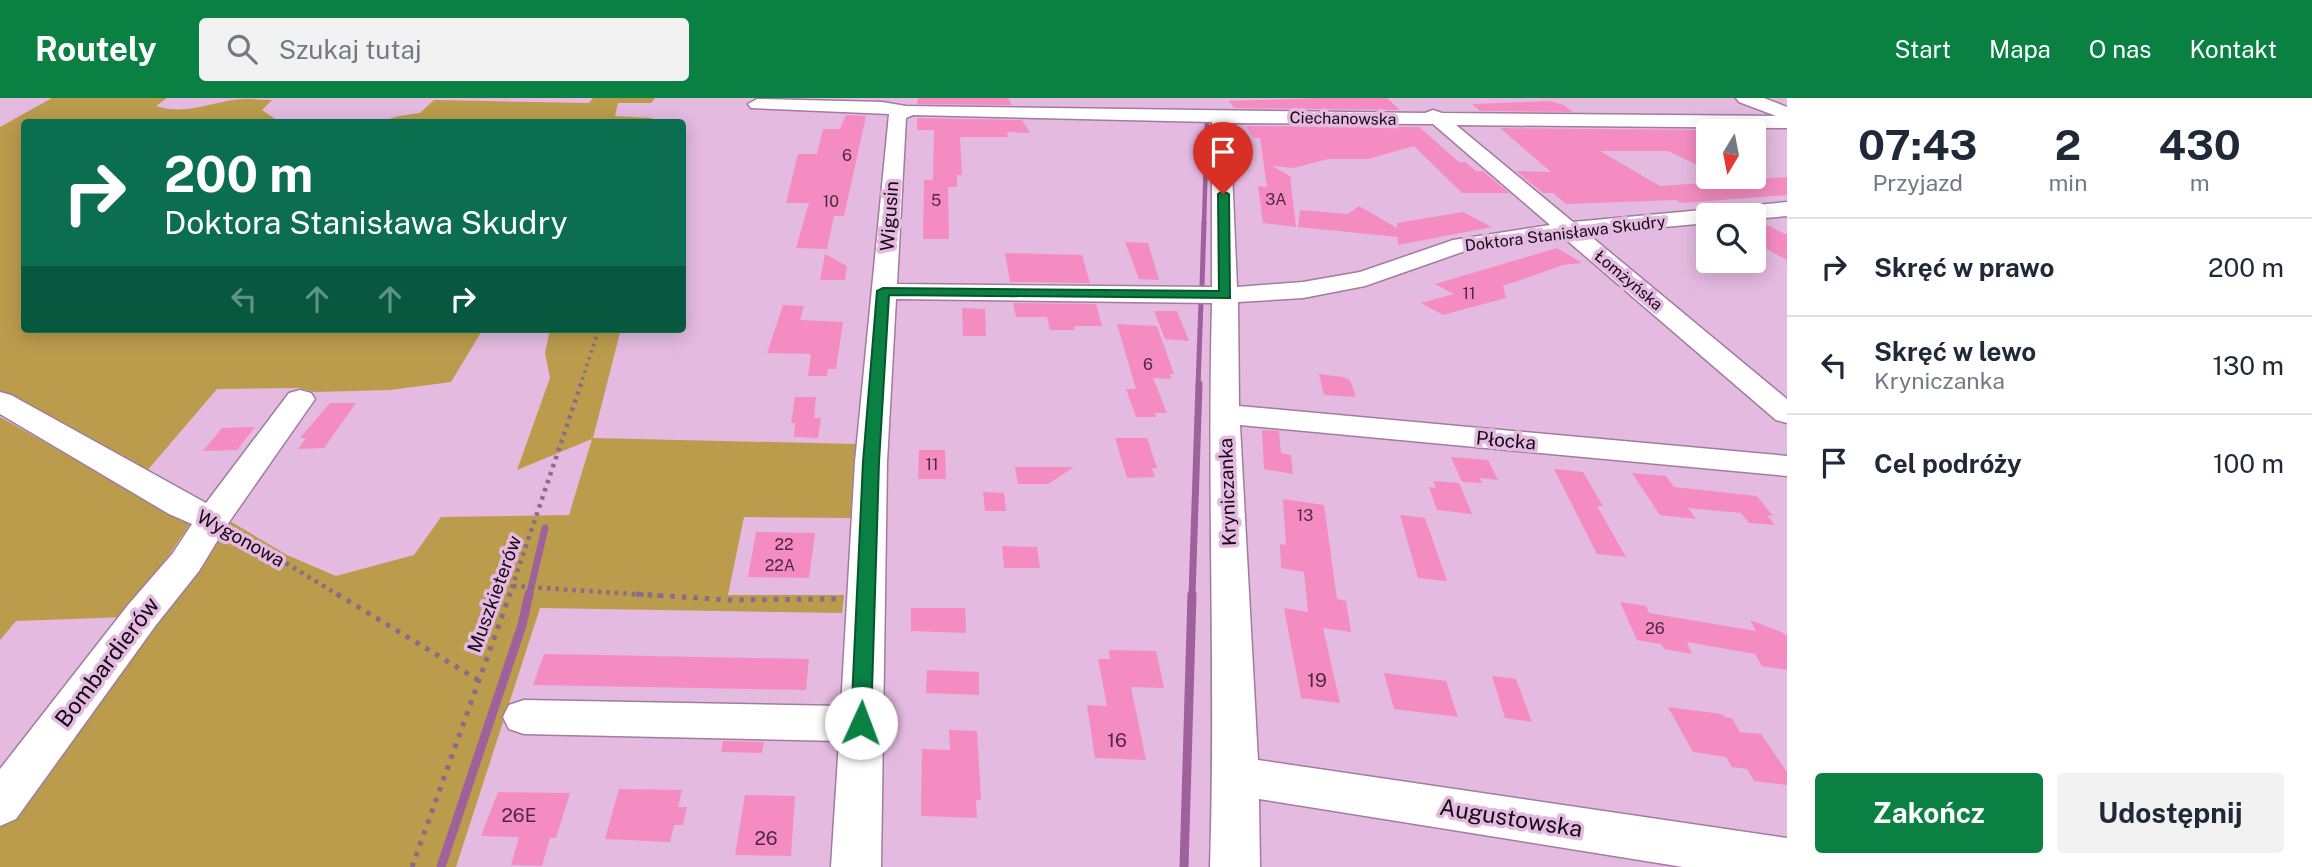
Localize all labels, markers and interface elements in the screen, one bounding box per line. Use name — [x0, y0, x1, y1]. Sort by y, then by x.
search box — [199, 18, 689, 81]
text: Routely — [35, 30, 157, 68]
icon: search — [223, 30, 261, 68]
text: Szukaj tutaj — [279, 34, 422, 65]
text: Start — [1894, 35, 1951, 63]
text: Mapa — [1989, 35, 2051, 63]
text: O nas — [2089, 35, 2151, 63]
text: Kontakt — [2189, 35, 2277, 63]
street label: Ciechanowska — [1289, 108, 1397, 129]
north arrow — [1696, 119, 1766, 189]
map controls — [1696, 119, 1766, 273]
text: 07:43 — [1858, 120, 1977, 169]
text: 2 — [2055, 120, 2081, 169]
text: 430 — [2159, 120, 2241, 169]
pin — [1193, 122, 1253, 194]
icon: arrive — [1204, 133, 1242, 171]
text: 200 m — [164, 145, 313, 203]
house number: 6 — [842, 146, 852, 165]
icon: right — [49, 147, 140, 238]
text: Przyjazd — [1873, 169, 1963, 196]
text: min — [2048, 169, 2087, 196]
text: m — [2190, 169, 2210, 196]
street label: Wigusin — [876, 180, 902, 252]
house number: 3A — [1265, 190, 1287, 209]
house number: 5 — [931, 191, 941, 210]
house number: 10 — [823, 192, 839, 211]
button: search — [1696, 203, 1766, 273]
text: Doktora Stanisława Skudry — [164, 204, 568, 241]
street label: Doktora Stanisława Skudry — [1464, 212, 1667, 255]
street label: Łomżyńska — [1591, 246, 1667, 314]
icon: right — [1815, 248, 1853, 286]
text: Skręć w prawo — [1874, 252, 2054, 283]
text: 200 m — [2208, 252, 2284, 283]
icon: left — [225, 280, 263, 318]
icon: ahead — [298, 280, 336, 318]
icon: ahead — [371, 280, 409, 318]
icon: right — [444, 280, 482, 318]
house number: 11 — [1462, 284, 1476, 303]
text: Skręć w lewo — [1874, 336, 2036, 367]
icon: left — [1815, 346, 1853, 384]
text: 130 m — [2212, 350, 2284, 381]
house number: 6 — [1143, 355, 1153, 374]
text: Kryniczanka — [1874, 367, 2005, 394]
street label: Płocka — [1475, 426, 1537, 454]
street label: Kryniczanka — [1214, 438, 1240, 546]
icon: arrive — [1815, 444, 1853, 482]
text: Cel podróży — [1874, 448, 2022, 479]
text: 100 m — [2213, 448, 2284, 479]
house number: 11 — [925, 455, 939, 474]
street label: Wygonowa — [193, 505, 289, 571]
house number: 13 — [1297, 506, 1313, 525]
street label: Muszkieterów — [463, 532, 525, 655]
house number: 22 — [774, 535, 794, 554]
house number: 22A — [765, 556, 795, 575]
street label: Bombardierów — [49, 591, 164, 732]
house number: 26 — [1645, 619, 1665, 638]
house number: 19 — [1307, 669, 1327, 691]
position arrow — [824, 686, 898, 760]
house number: 16 — [1107, 729, 1127, 751]
button: Zakończ — [1815, 773, 2043, 853]
button: Udostępnij — [2057, 773, 2284, 853]
street label: Augustowska — [1438, 793, 1584, 842]
house number: 26E — [502, 804, 536, 826]
house number: 26 — [754, 827, 778, 849]

